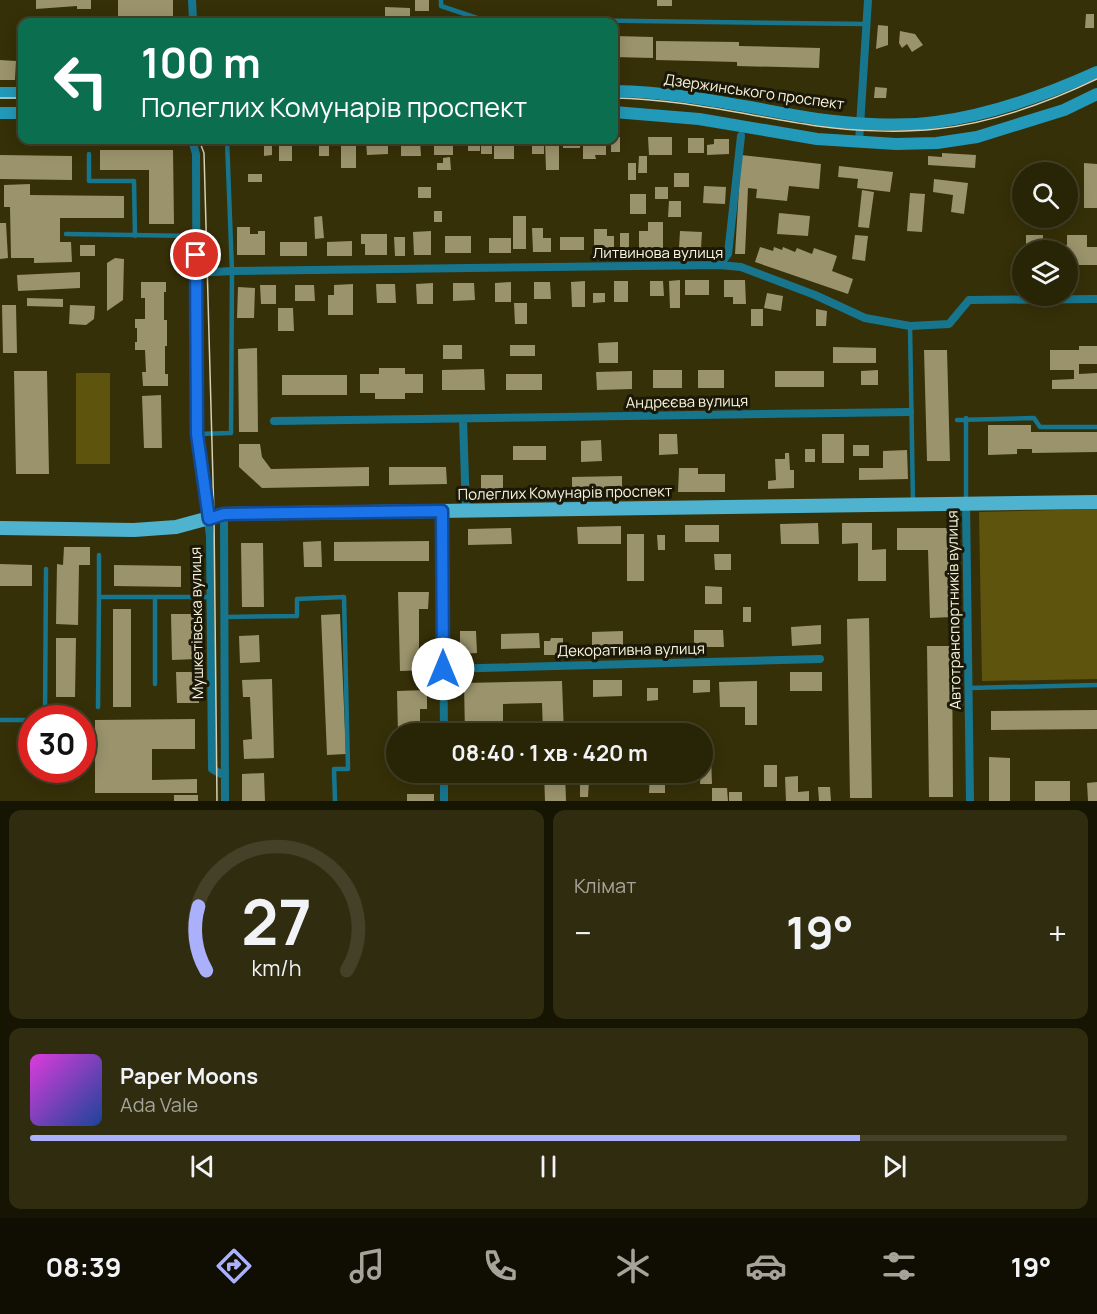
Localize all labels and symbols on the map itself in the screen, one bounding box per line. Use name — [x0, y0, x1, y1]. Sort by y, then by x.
street label: Дзержинського проспект — [662, 68, 846, 115]
pin — [170, 229, 221, 280]
street label: Литвинова вулиця — [593, 242, 723, 263]
street label: Андрєєва вулиця — [626, 390, 748, 413]
street label: Полеглих Комунарів проспект — [458, 480, 673, 505]
street label: Автотранспортників вулиця — [941, 510, 966, 710]
street label: Мушкетівська вулиця — [185, 547, 208, 699]
position arrow — [411, 637, 475, 701]
street label: Декоративна вулиця — [557, 638, 705, 661]
speed limit sign: 30 — [18, 705, 96, 783]

